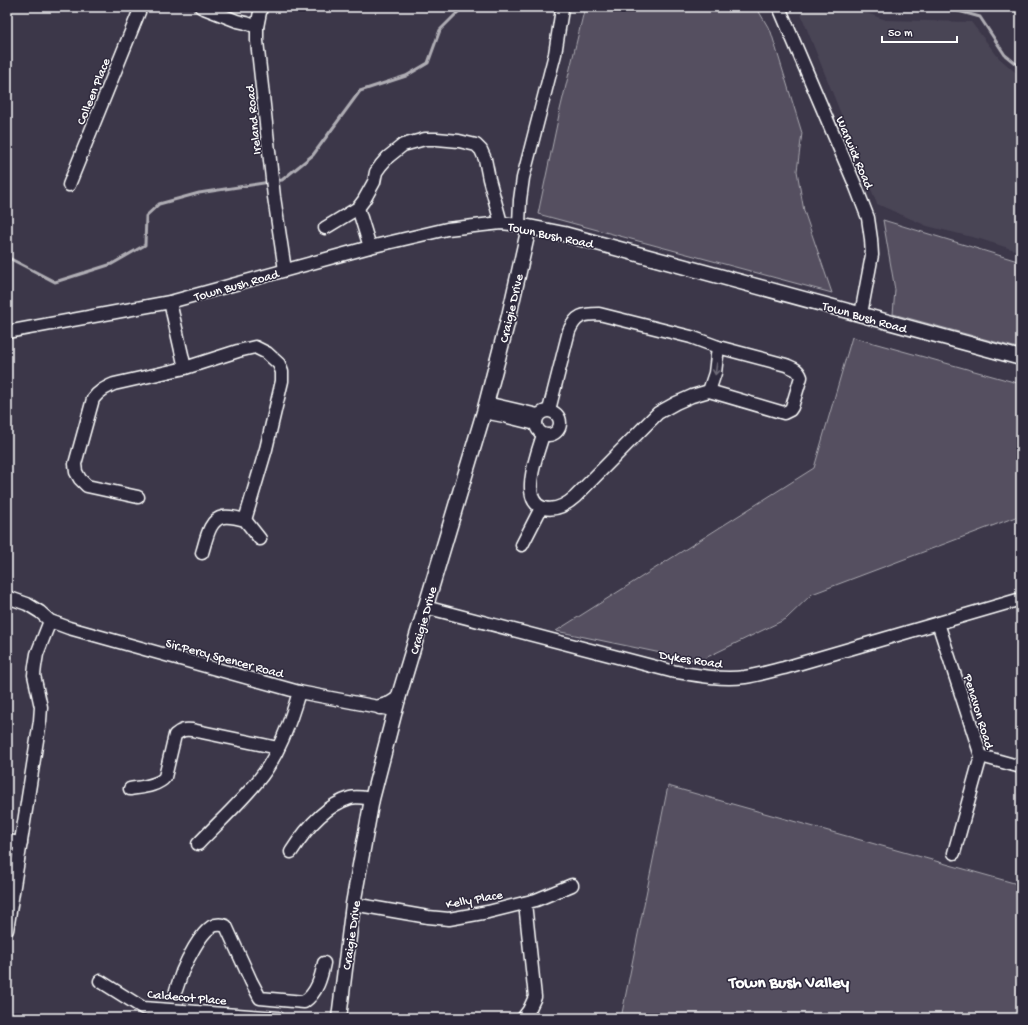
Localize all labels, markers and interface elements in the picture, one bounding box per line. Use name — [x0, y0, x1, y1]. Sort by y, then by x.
scale bar — [882, 18, 957, 44]
text: 50 m — [888, 27, 913, 41]
street label: Colleen Place — [74, 56, 115, 127]
street label: Ireland Road — [243, 83, 266, 155]
street label: Warwick Road — [832, 114, 876, 193]
street label: Town Bush Road — [505, 220, 596, 253]
street label: Town Bush Road — [192, 267, 282, 306]
street label: Craigie Drive — [497, 272, 528, 344]
street label: Town Bush Road — [819, 299, 910, 338]
one-way arrow — [712, 362, 720, 375]
street label: Craigie Drive — [408, 585, 441, 656]
street label: Sir Percy Spencer Road — [164, 636, 286, 683]
street label: Dykes Road — [657, 648, 725, 673]
street label: Penavon Road — [959, 672, 997, 752]
street label: Kelly Place — [445, 888, 504, 913]
street label: Craigie Drive — [340, 899, 365, 971]
district label: Town Bush Valley — [727, 974, 850, 994]
street label: Caldecot Place — [147, 988, 227, 1009]

